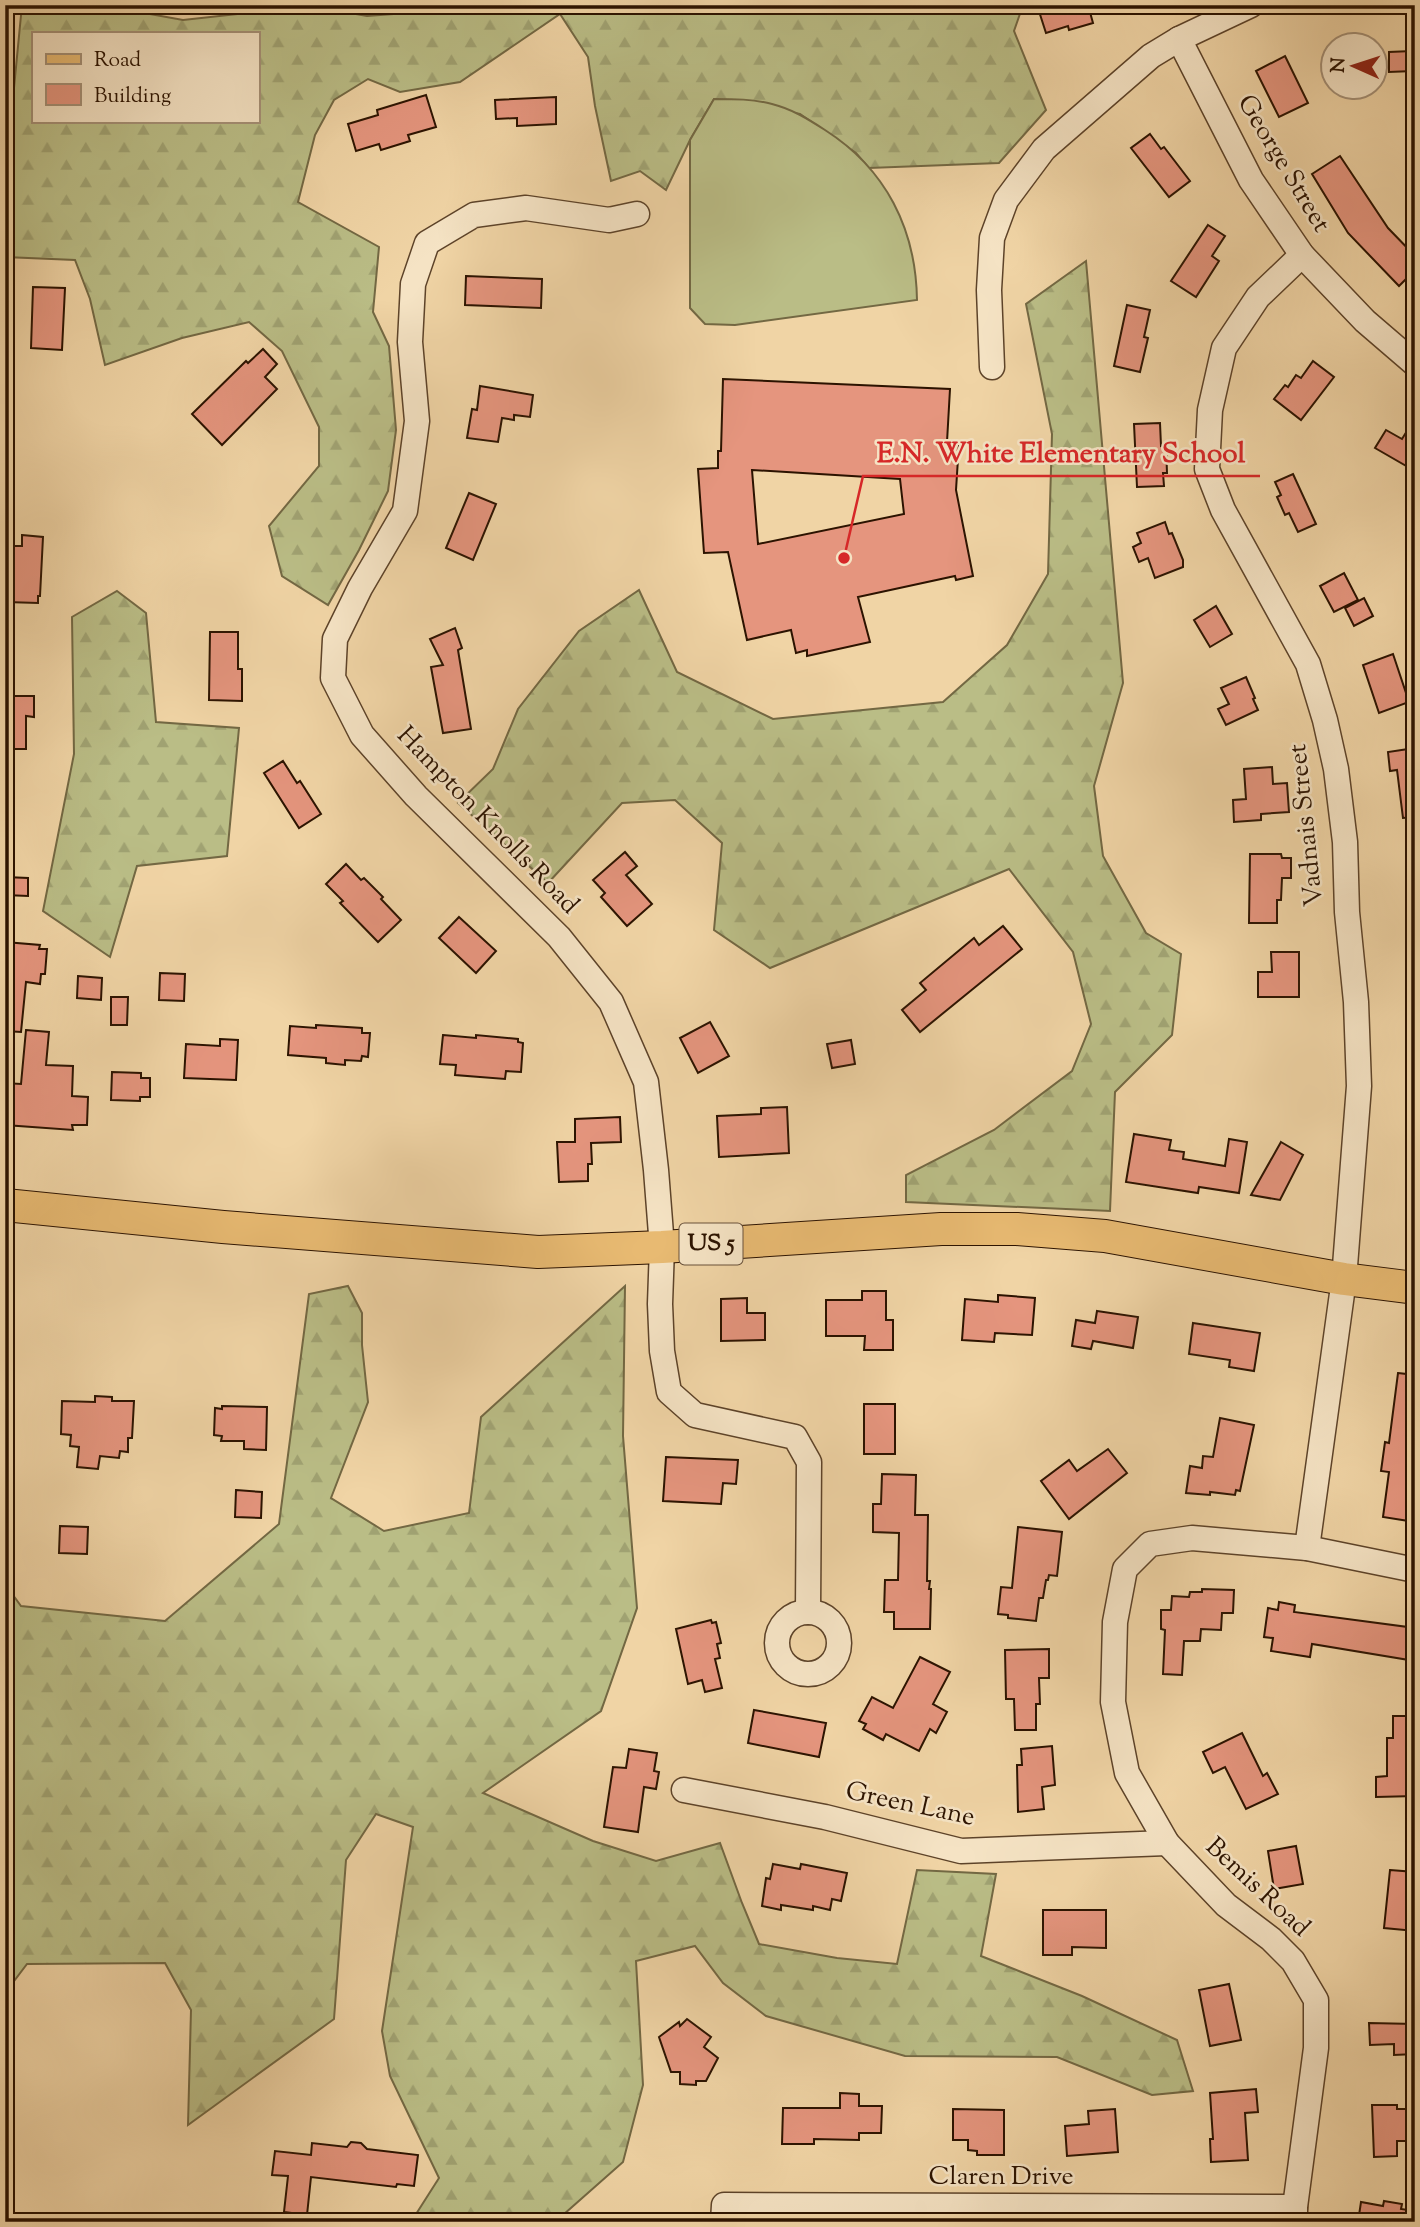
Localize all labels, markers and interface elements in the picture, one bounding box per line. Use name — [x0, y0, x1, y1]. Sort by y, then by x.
legend — [32, 32, 259, 122]
north arrow — [1318, 32, 1388, 102]
text: Road — [94, 46, 141, 76]
text: N — [1326, 57, 1353, 74]
text: Building — [94, 82, 171, 112]
street label: George Street — [1227, 88, 1339, 240]
callout: E.N. White Elementary School — [863, 427, 1260, 476]
text: E.N. White Elementary School — [877, 435, 1246, 475]
street label: Hampton Knolls Road — [387, 719, 587, 924]
street label: Vadnais Street — [1280, 742, 1334, 908]
road number: US 5 — [680, 1224, 742, 1264]
street label: Green Lane — [842, 1773, 978, 1837]
street label: Bemis Road — [1196, 1830, 1318, 1947]
street label: Claren Drive — [928, 2159, 1074, 2196]

